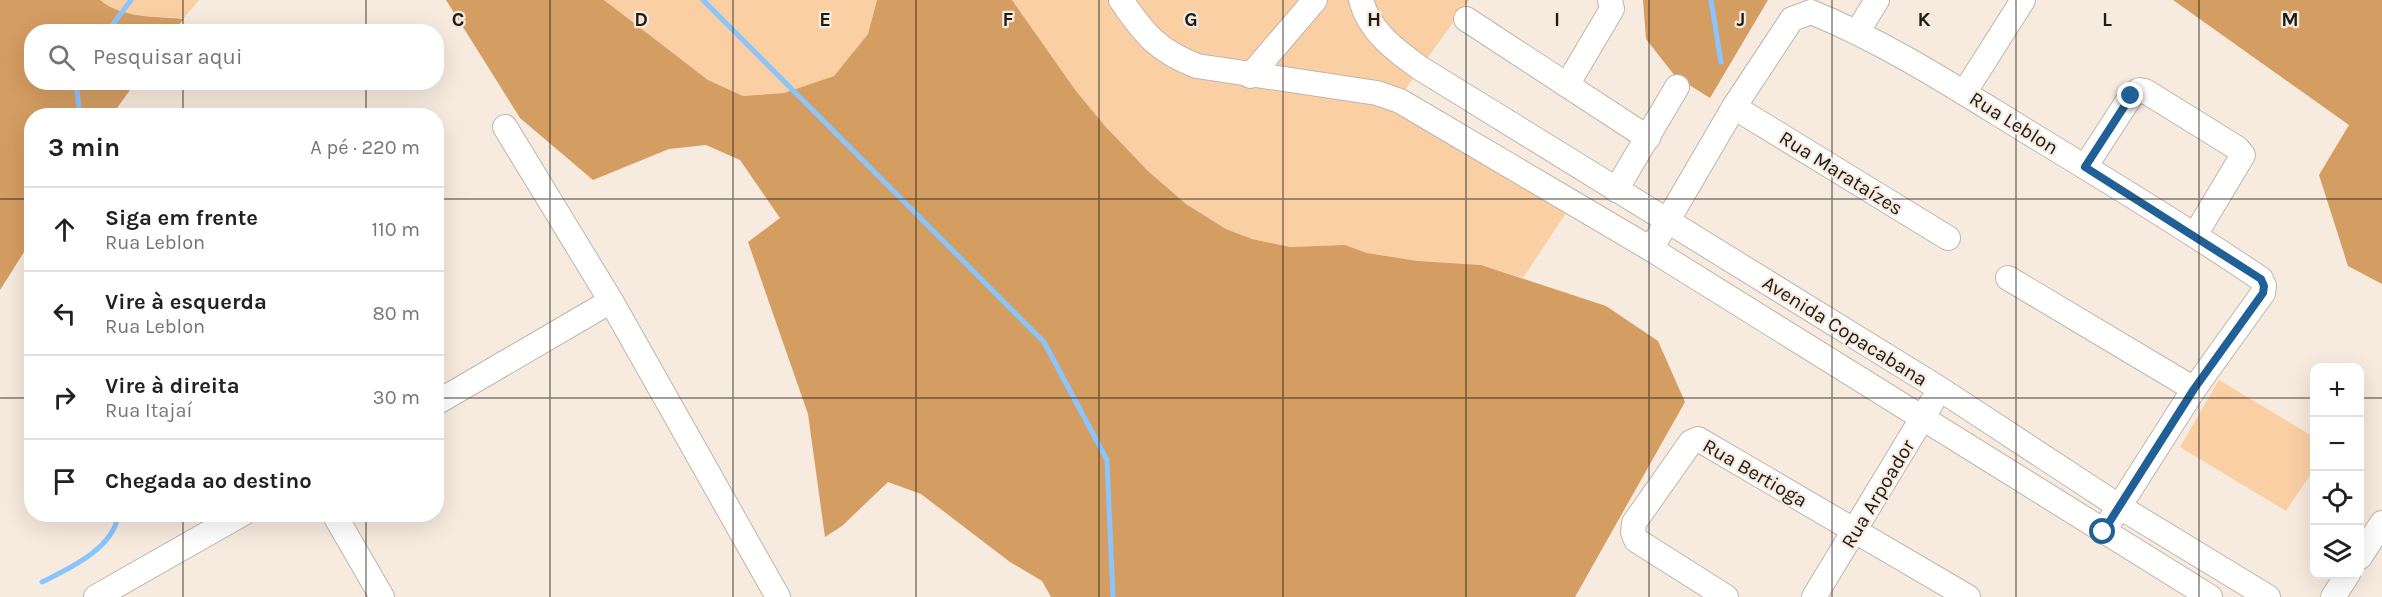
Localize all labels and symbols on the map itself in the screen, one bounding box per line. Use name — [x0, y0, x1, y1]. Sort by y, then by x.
text: C — [452, 8, 464, 31]
text: D — [634, 8, 648, 31]
text: E — [819, 8, 831, 31]
text: F — [1003, 8, 1014, 31]
text: G — [1184, 8, 1198, 31]
text: H — [1367, 8, 1381, 31]
text: I — [1554, 8, 1560, 31]
text: J — [1737, 8, 1745, 31]
text: K — [1917, 8, 1931, 31]
text: L — [2102, 8, 2112, 31]
text: M — [2281, 8, 2299, 31]
route end — [2117, 82, 2143, 108]
street label: Rua Leblon — [1965, 87, 2063, 159]
street label: Rua Marataízes — [1775, 126, 1907, 220]
street label: Avenida Copacabana — [1758, 271, 1932, 391]
street label: Rua Bertioga — [1699, 434, 1811, 512]
street label: Rua Arpoador — [1837, 435, 1920, 552]
route start — [2089, 518, 2115, 544]

